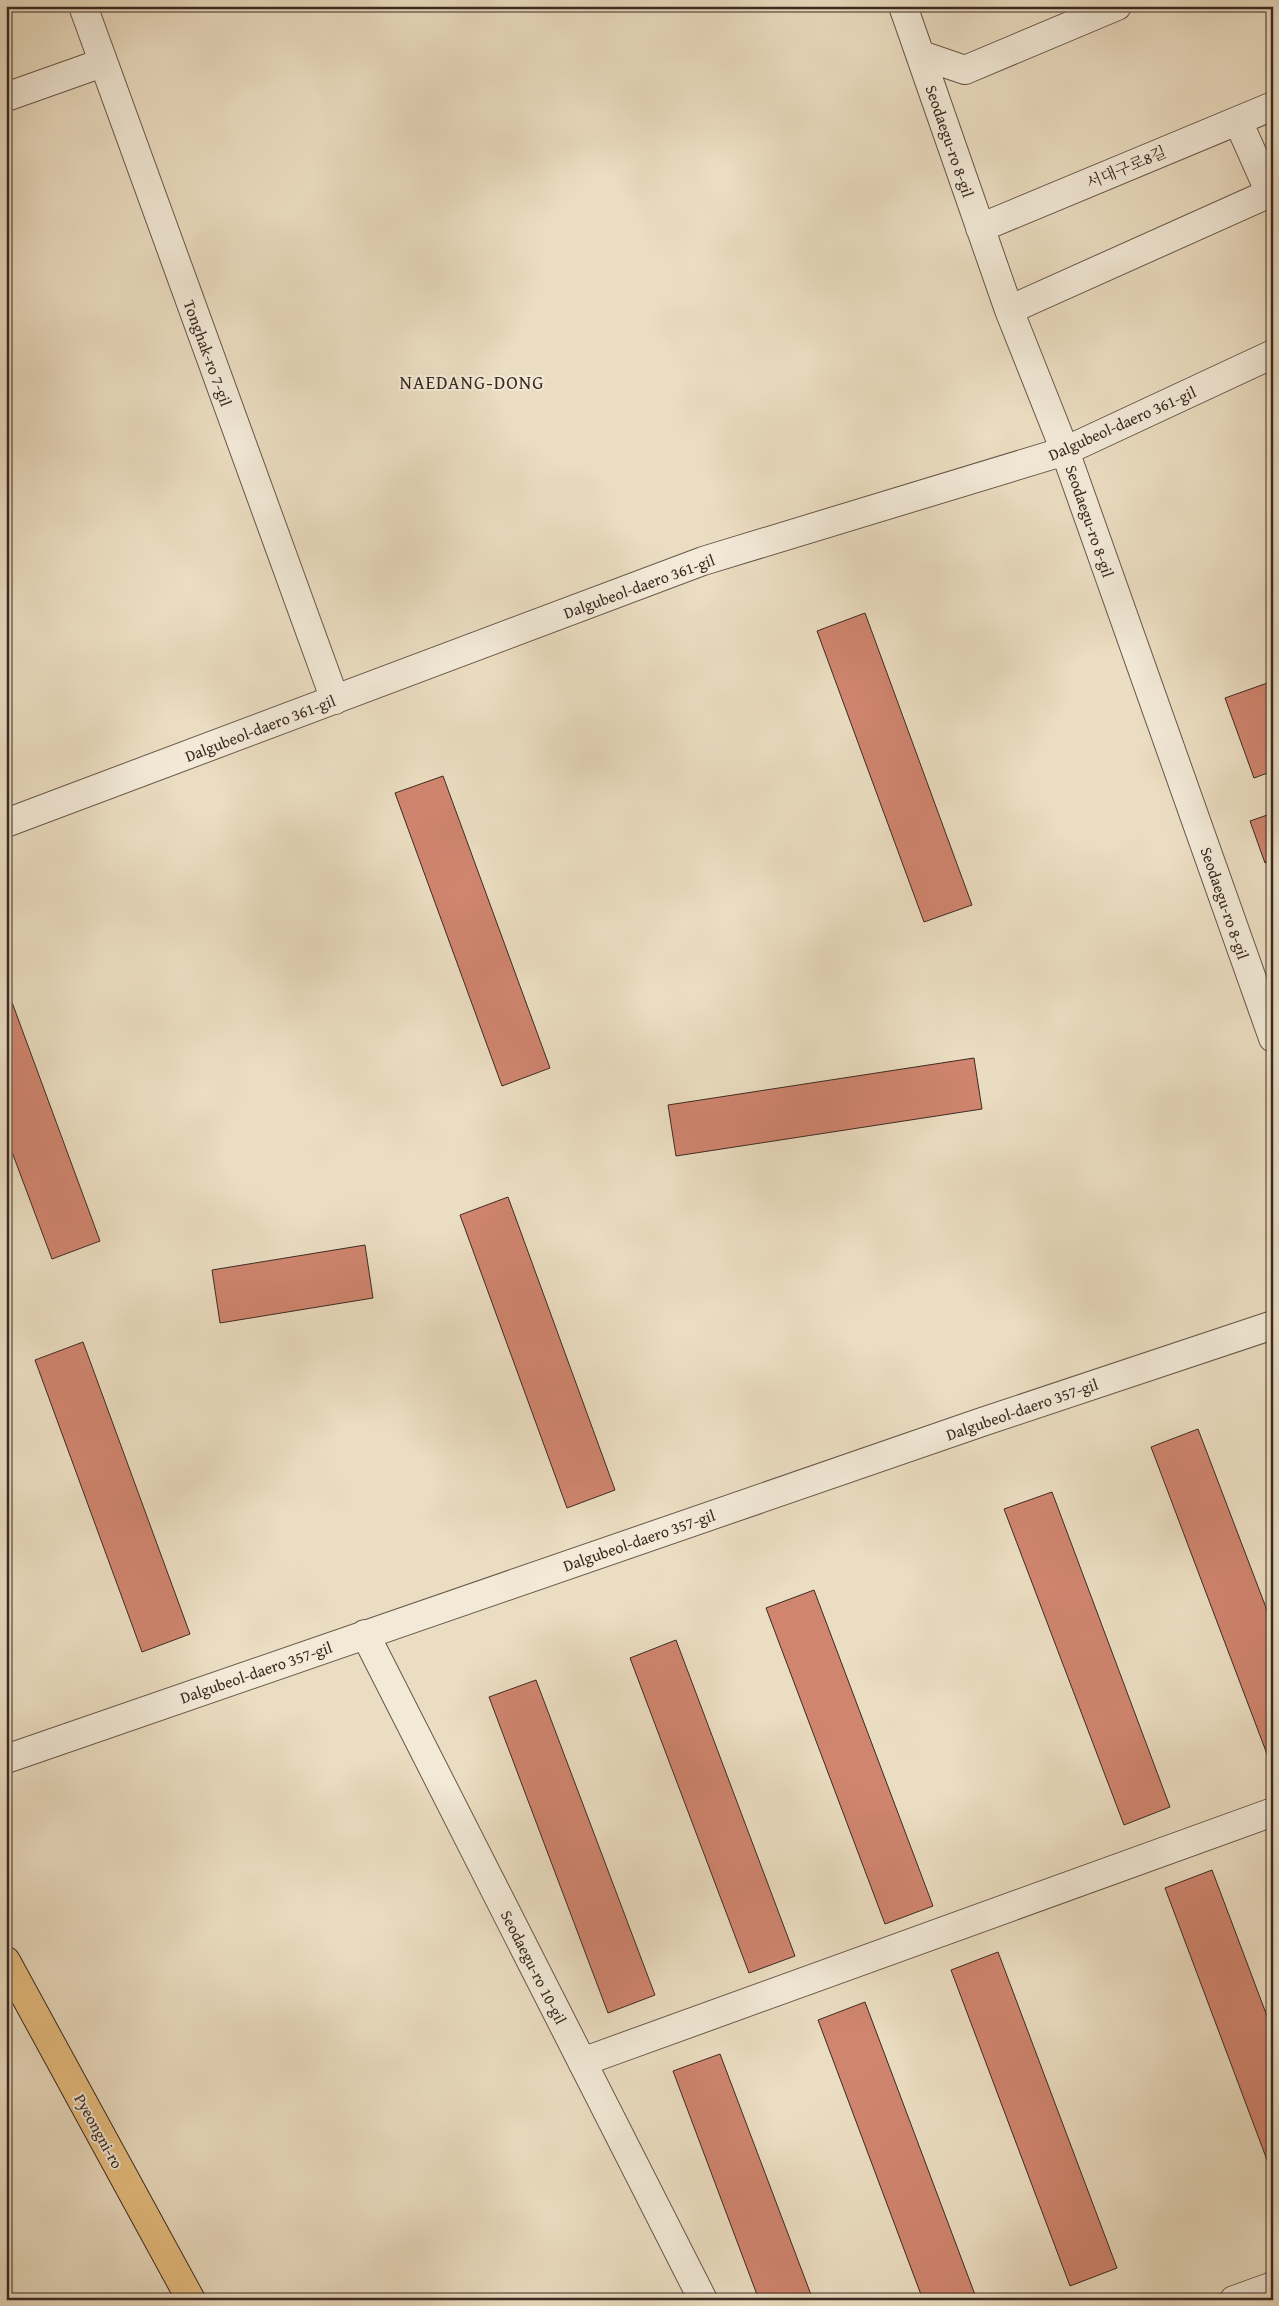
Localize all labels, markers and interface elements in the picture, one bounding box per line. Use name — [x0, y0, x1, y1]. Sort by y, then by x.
street label: Seodaegu-ro 8-gil — [920, 82, 981, 201]
street label: 서대구로8길 — [1082, 139, 1170, 195]
street label: Tonghak-ro 7-gil — [178, 296, 239, 410]
district label: NAEDANG-DONG — [400, 368, 544, 396]
street label: Dalgubeol-daero 361-gil — [1044, 379, 1200, 466]
street label: Seodaegu-ro 8-gil — [1060, 462, 1121, 581]
street label: Dalgubeol-daero 361-gil — [560, 547, 719, 625]
street label: Dalgubeol-daero 361-gil — [181, 688, 339, 768]
street label: Seodaegu-ro 8-gil — [1195, 844, 1256, 963]
street label: Dalgubeol-daero 357-gil — [943, 1372, 1102, 1446]
street label: Dalgubeol-daero 357-gil — [560, 1503, 719, 1577]
street label: Dalgubeol-daero 357-gil — [177, 1635, 336, 1709]
street label: Seodaegu-ro 10-gil — [495, 1906, 573, 2029]
street label: Pyeongni-ro — [69, 2089, 129, 2173]

